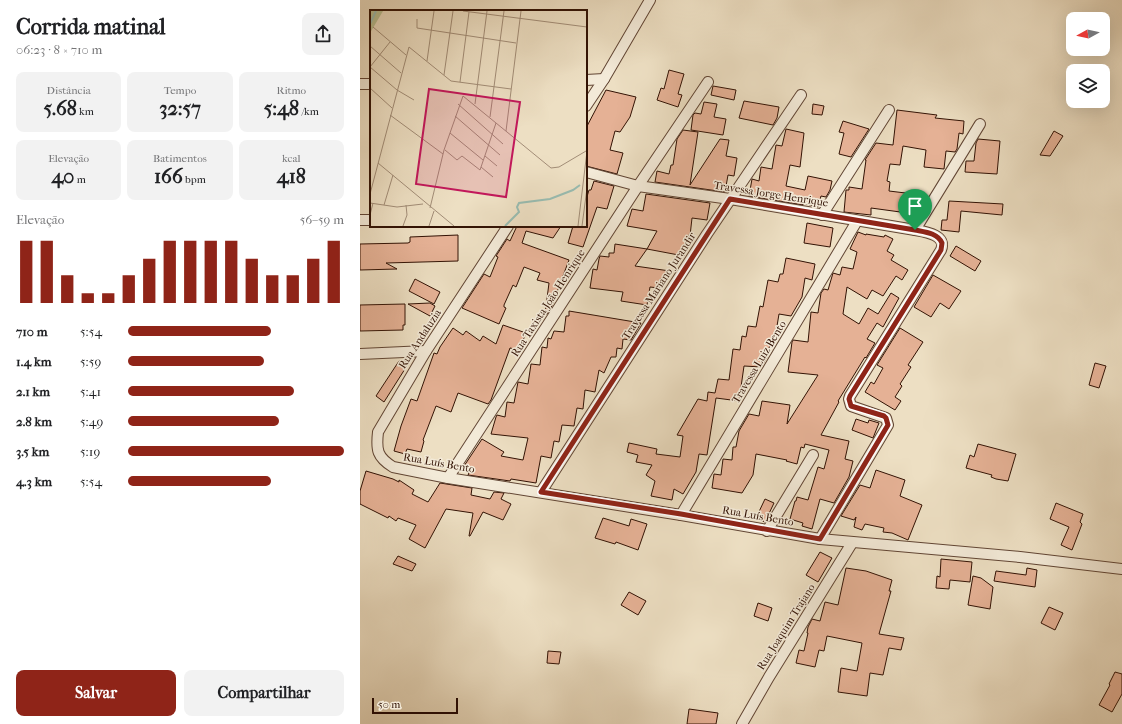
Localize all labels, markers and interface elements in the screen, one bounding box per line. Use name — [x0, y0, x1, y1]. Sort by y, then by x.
inset map — [370, 10, 587, 227]
north arrow — [1066, 12, 1110, 56]
map controls — [1066, 12, 1110, 108]
button: share — [302, 13, 344, 55]
text: Corrida matinal — [16, 14, 166, 40]
text: 06:23 · 8 × 710 m — [16, 42, 102, 57]
button: layers — [1066, 64, 1110, 108]
text: Distância — [47, 84, 91, 97]
text: Tempo — [164, 84, 196, 97]
text: Ritmo — [276, 84, 306, 97]
text: 5.68 — [43, 97, 77, 120]
text: 32:57 — [159, 97, 201, 120]
text: 5:48 — [264, 97, 299, 120]
text: km — [77, 105, 94, 118]
text: /km — [299, 105, 319, 118]
text: Elevação — [48, 152, 89, 165]
text: Batimentos — [153, 152, 207, 165]
text: kcal — [282, 152, 301, 165]
text: 40 — [51, 165, 74, 188]
text: 166 — [154, 165, 183, 188]
text: 418 — [277, 165, 306, 188]
text: m — [74, 173, 86, 186]
text: bpm — [183, 173, 206, 186]
street label: Travessa Jorge Henrique — [713, 179, 830, 210]
pin — [898, 189, 932, 230]
icon: arrive — [904, 195, 926, 217]
text: Elevação — [16, 212, 64, 227]
text: 56–59 m — [300, 212, 344, 227]
street label: Travessa Mariano Jurandir — [619, 230, 699, 342]
street label: Rua Taxista João Henrique — [508, 246, 588, 359]
street label: Rua Andaluzia — [396, 306, 445, 371]
street label: Travessa Luiz Bento — [729, 318, 789, 406]
text: 710 m — [16, 324, 48, 339]
text: 5:54 — [80, 324, 102, 339]
text: 1.4 km — [16, 354, 51, 369]
text: 5:59 — [80, 354, 101, 369]
text: 2.1 km — [16, 384, 50, 399]
text: 5:41 — [80, 384, 101, 399]
text: 2.8 km — [16, 414, 52, 429]
text: 5:49 — [80, 414, 103, 429]
text: 3.5 km — [16, 444, 49, 459]
text: 5:19 — [80, 444, 100, 459]
street label: Rua Luís Bento — [402, 450, 476, 476]
text: 4.3 km — [16, 474, 52, 489]
text: 5:54 — [80, 474, 102, 489]
street label: Rua Luís Bento — [721, 503, 795, 529]
street label: Rua Joaquim Trajano — [754, 581, 818, 672]
button: Salvar — [16, 670, 176, 716]
button: Compartilhar — [184, 670, 344, 716]
scale bar — [372, 696, 458, 715]
text: 50 m — [378, 698, 400, 711]

